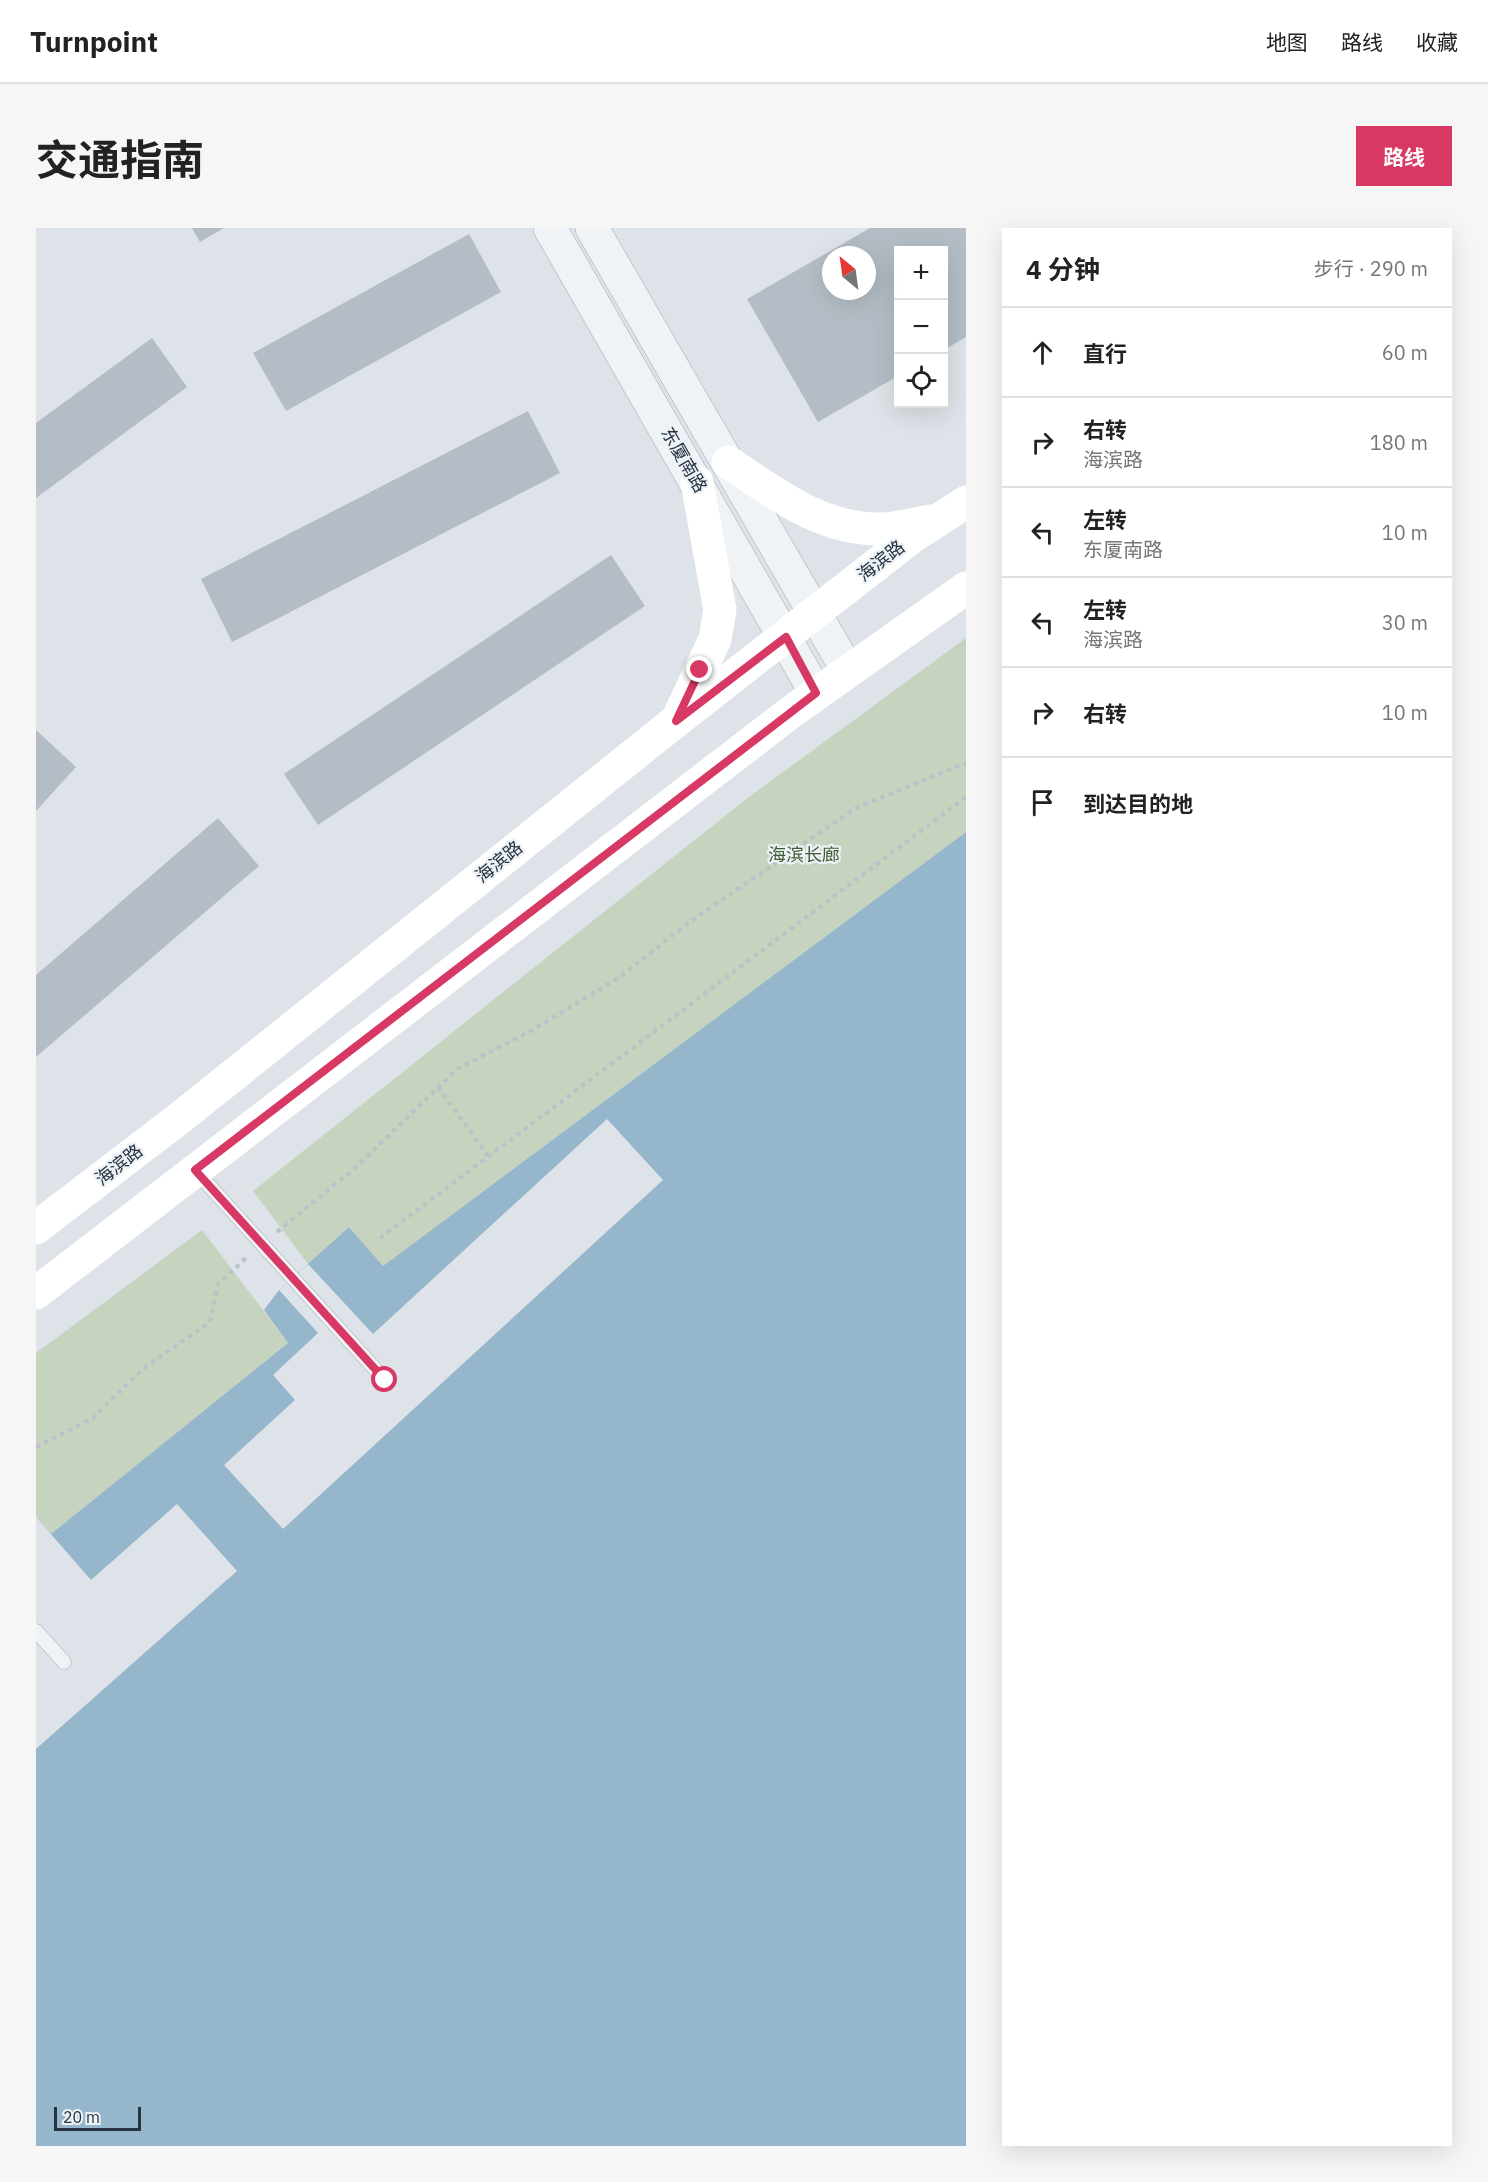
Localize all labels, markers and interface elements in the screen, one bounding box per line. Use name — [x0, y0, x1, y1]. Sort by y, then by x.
text: Turnpoint — [30, 23, 158, 60]
text: 地图 — [1266, 28, 1308, 56]
text: 路线 — [1341, 28, 1383, 56]
text: 收藏 — [1416, 28, 1458, 56]
button: 路线 — [1356, 126, 1452, 186]
text: 交通指南 — [36, 132, 204, 187]
north arrow — [822, 246, 876, 300]
map controls — [894, 246, 948, 408]
button: + — [894, 246, 948, 300]
text: 4 分钟 — [1026, 252, 1100, 286]
text: 步行 · 290 m — [1314, 255, 1428, 282]
button: − — [894, 300, 948, 354]
icon: ahead — [1026, 336, 1059, 369]
text: 直行 — [1083, 339, 1127, 368]
text: 60 m — [1382, 339, 1428, 366]
button: locate — [894, 354, 948, 408]
text: 右转 — [1083, 415, 1127, 444]
street label: 东厦南路 — [656, 423, 712, 497]
icon: right — [1026, 426, 1059, 459]
text: 180 m — [1370, 429, 1428, 456]
text: 海滨路 — [1083, 446, 1143, 473]
text: 左转 — [1083, 505, 1127, 534]
icon: left — [1026, 516, 1059, 549]
text: 10 m — [1382, 519, 1428, 546]
street label: 海滨路 — [852, 535, 909, 586]
text: 东厦南路 — [1083, 536, 1163, 563]
text: 左转 — [1083, 595, 1127, 624]
icon: left — [1026, 606, 1059, 639]
text: 30 m — [1382, 609, 1428, 636]
text: 海滨路 — [1083, 626, 1143, 653]
route end — [686, 656, 712, 682]
icon: right — [1026, 696, 1059, 729]
text: 右转 — [1083, 699, 1127, 728]
text: 10 m — [1382, 699, 1428, 726]
icon: arrive — [1026, 786, 1059, 819]
text: 到达目的地 — [1083, 789, 1193, 818]
street label: 海滨路 — [470, 836, 527, 888]
park label: 海滨长廊 — [768, 843, 840, 866]
street label: 海滨路 — [90, 1139, 147, 1190]
route start — [371, 1366, 397, 1392]
scale bar — [54, 2104, 141, 2132]
text: 20 m — [63, 2107, 100, 2127]

